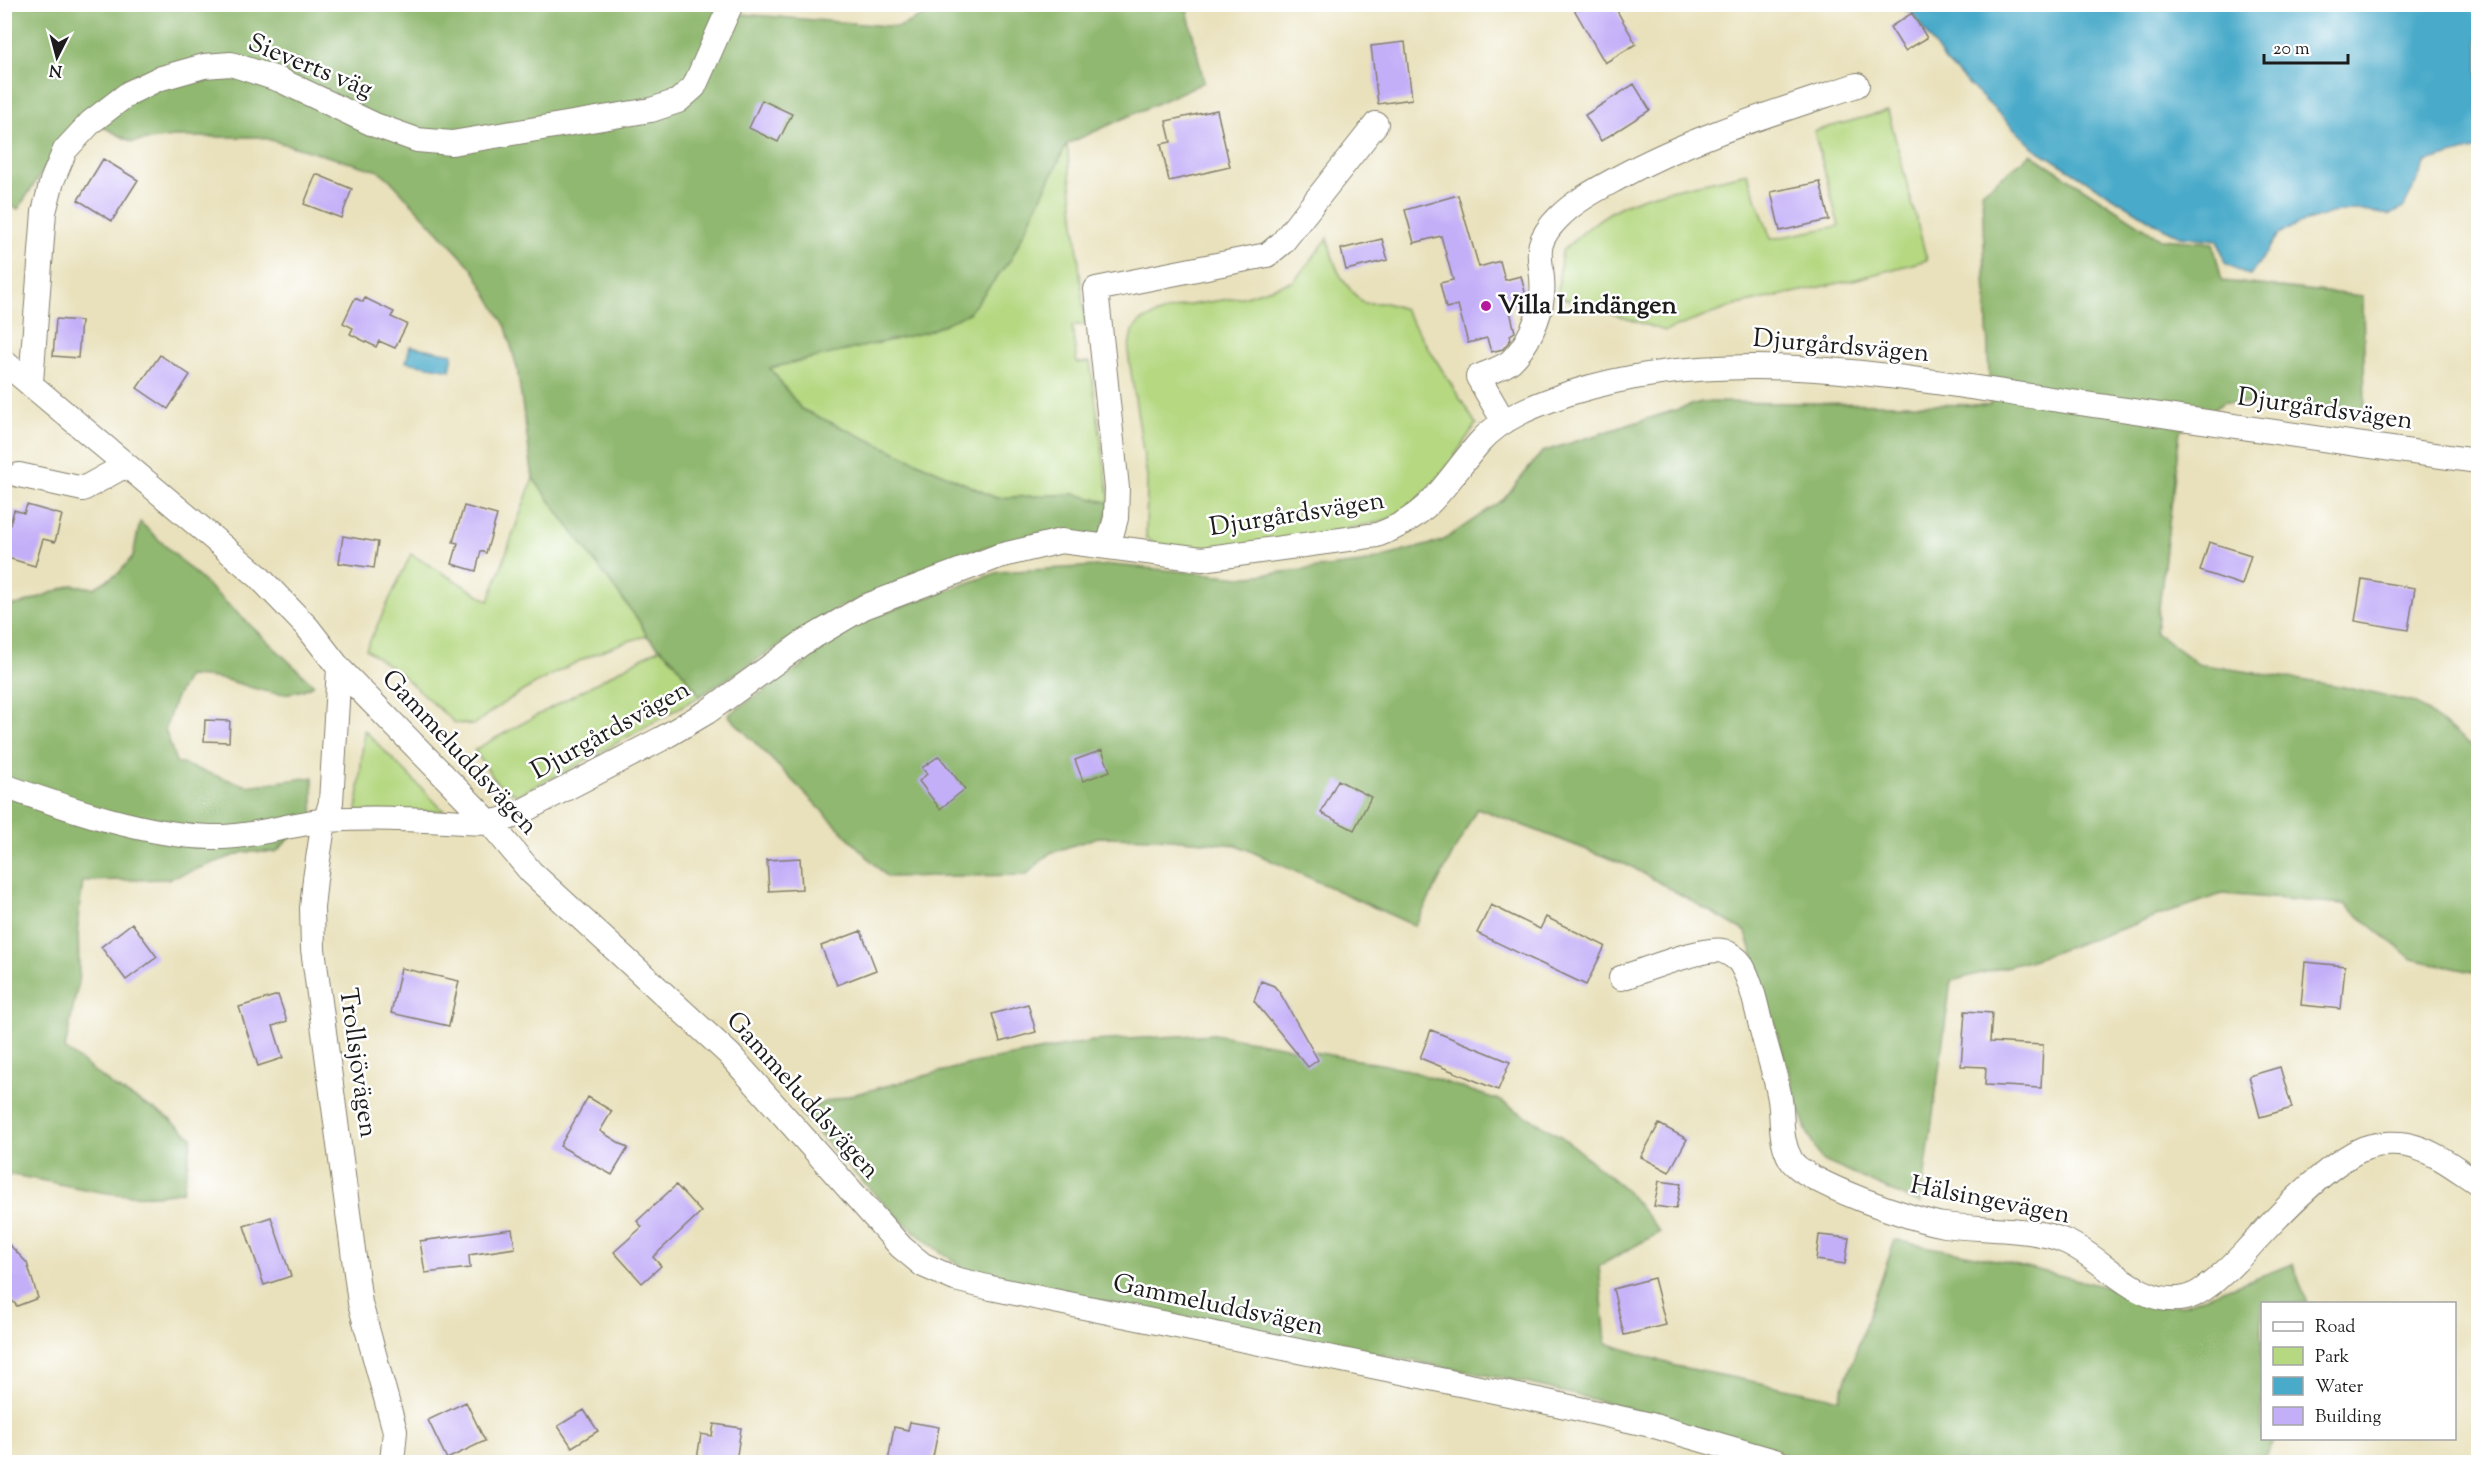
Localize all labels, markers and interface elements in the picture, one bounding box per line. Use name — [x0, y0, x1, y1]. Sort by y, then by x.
street label: Sieverts väg — [242, 25, 378, 109]
north arrow — [27, 27, 87, 87]
scale bar — [2264, 27, 2348, 65]
text: 20 m — [2273, 37, 2310, 63]
text: N — [48, 57, 63, 82]
place label: Villa Lindängen — [1498, 288, 1677, 325]
marker: Villa Lindängen — [1479, 299, 1493, 313]
street label: Djurgårdsvägen — [1751, 321, 1931, 373]
street label: Djurgårdsvägen — [2235, 379, 2415, 441]
street label: Djurgårdsvägen — [1207, 483, 1387, 547]
street label: Gammeluddsvägen — [372, 662, 546, 844]
street label: Djurgårdsvägen — [525, 672, 697, 790]
street label: Trollsjövägen — [328, 986, 386, 1140]
street label: Gammeluddsvägen — [716, 1004, 888, 1188]
street label: Hälsingevägen — [1907, 1167, 2073, 1235]
street label: Gammeluddsvägen — [1109, 1266, 1327, 1346]
legend — [2261, 1302, 2456, 1440]
text: Road — [2315, 1315, 2355, 1341]
text: Park — [2315, 1345, 2350, 1371]
text: Water — [2315, 1375, 2364, 1401]
text: Building — [2315, 1405, 2381, 1431]

